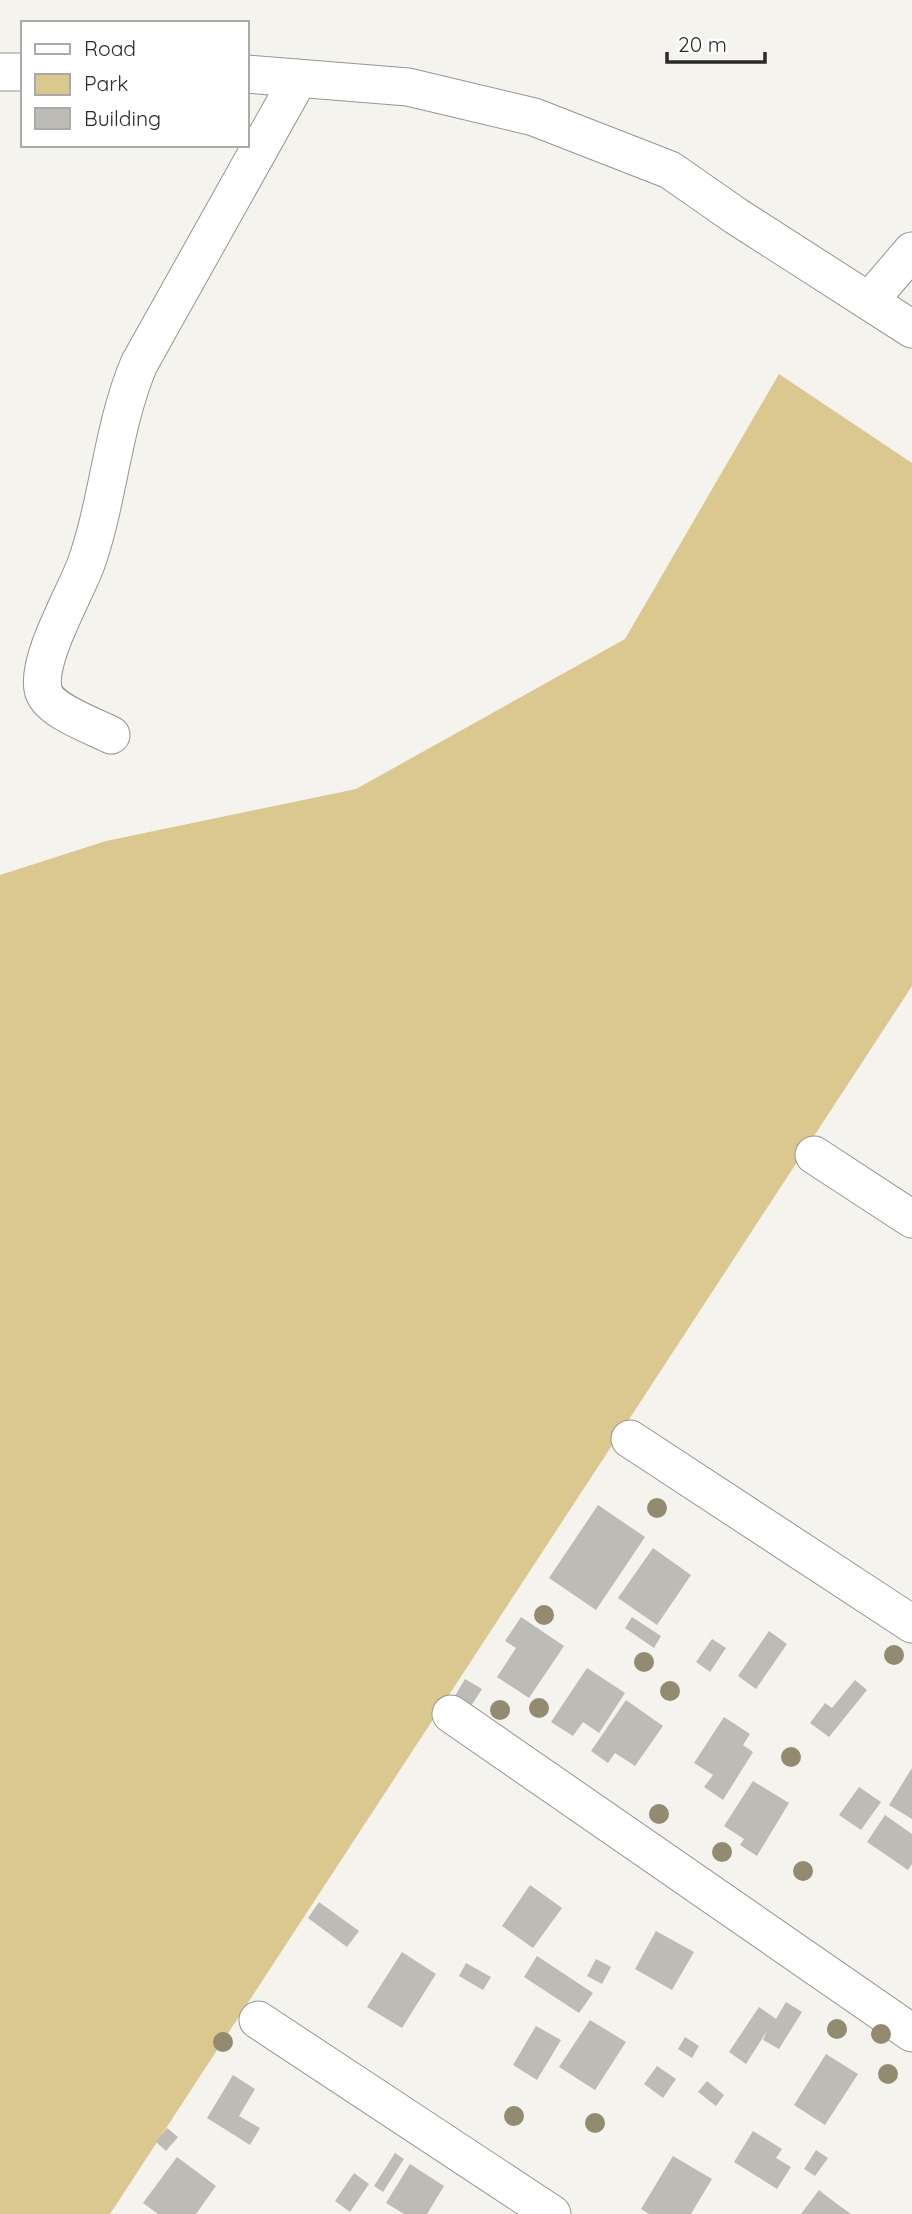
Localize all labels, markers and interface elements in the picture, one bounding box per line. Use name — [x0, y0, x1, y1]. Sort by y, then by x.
legend — [21, 21, 248, 147]
scale bar — [667, 21, 765, 65]
text: 20 m — [678, 31, 727, 57]
text: Road — [84, 35, 136, 61]
text: Park — [84, 70, 128, 96]
text: Building — [84, 105, 161, 131]

